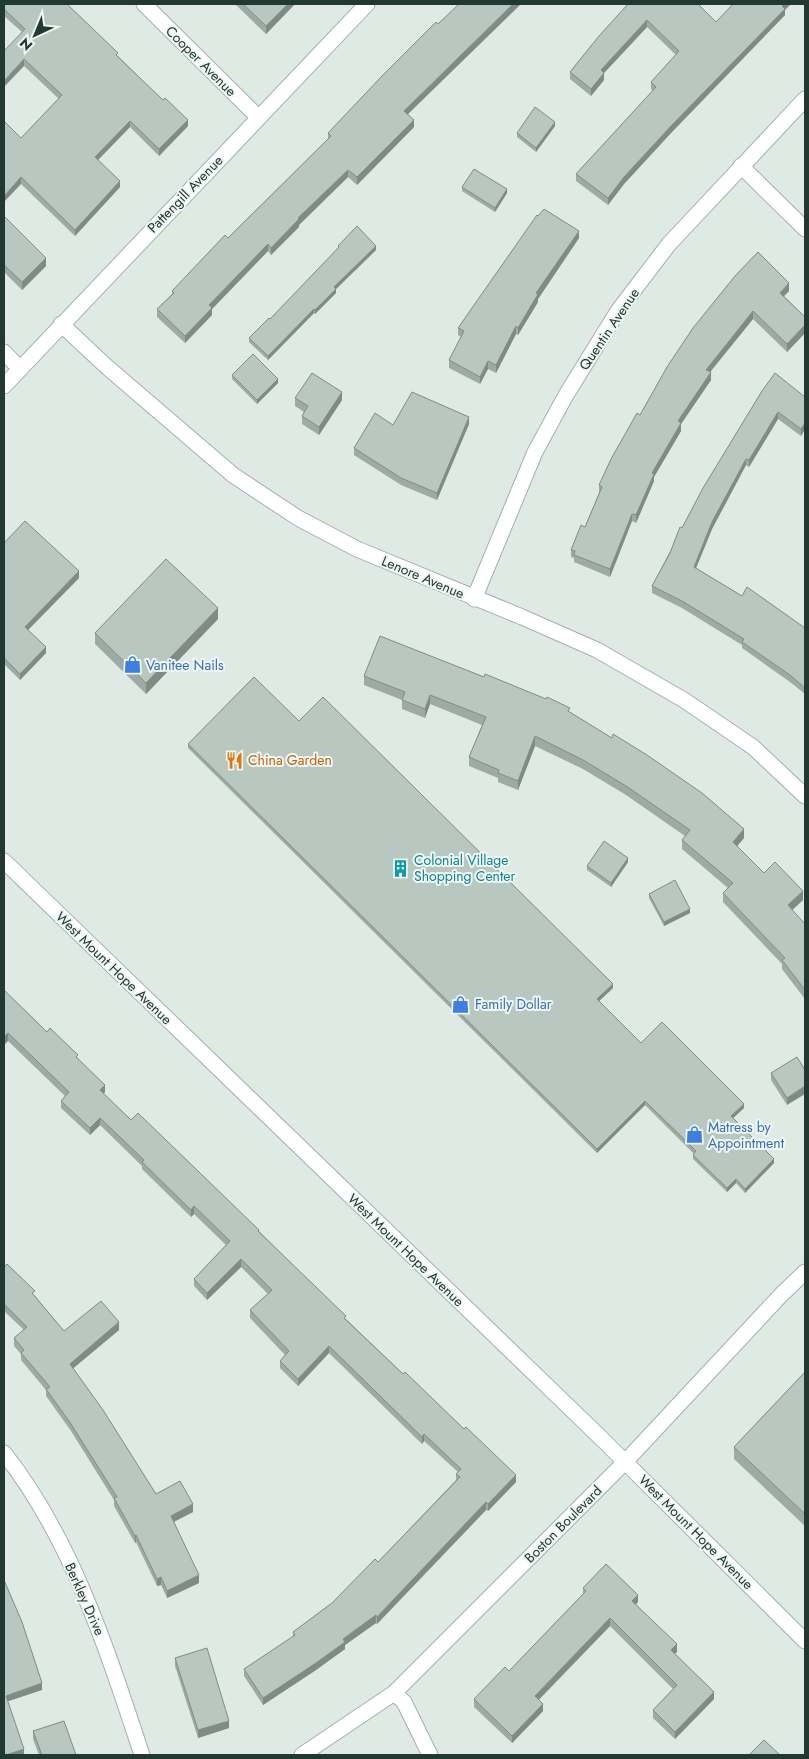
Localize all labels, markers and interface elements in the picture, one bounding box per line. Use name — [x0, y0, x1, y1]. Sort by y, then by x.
north arrow — [10, 10, 60, 60]
street label: Cooper Avenue — [161, 21, 241, 101]
text: N — [15, 33, 37, 55]
street label: Pattengill Avenue — [143, 151, 227, 237]
street label: Quentin Avenue — [574, 284, 644, 374]
street label: Lenore Avenue — [379, 551, 467, 603]
shop icon: Vanitee Nails — [122, 655, 142, 675]
place label: Vanitee Nails — [146, 655, 224, 675]
restaurant icon: China Garden — [224, 750, 244, 770]
place label: China Garden — [248, 750, 332, 770]
place label: Colonial Village Shopping Center — [414, 850, 516, 886]
building icon: Colonial Village Shopping Center — [390, 858, 410, 878]
street label: West Mount Hope Avenue — [51, 907, 177, 1029]
shop icon: Family Dollar — [451, 994, 471, 1014]
place label: Family Dollar — [475, 994, 552, 1014]
place label: Matress by Appointment — [708, 1117, 785, 1153]
shop icon: Matress by Appointment — [684, 1125, 704, 1145]
street label: West Mount Hope Avenue — [343, 1189, 469, 1311]
street label: West Mount Hope Avenue — [634, 1470, 758, 1594]
street label: Boston Boulevard — [520, 1481, 606, 1567]
street label: Berkley Drive — [60, 1559, 110, 1639]

